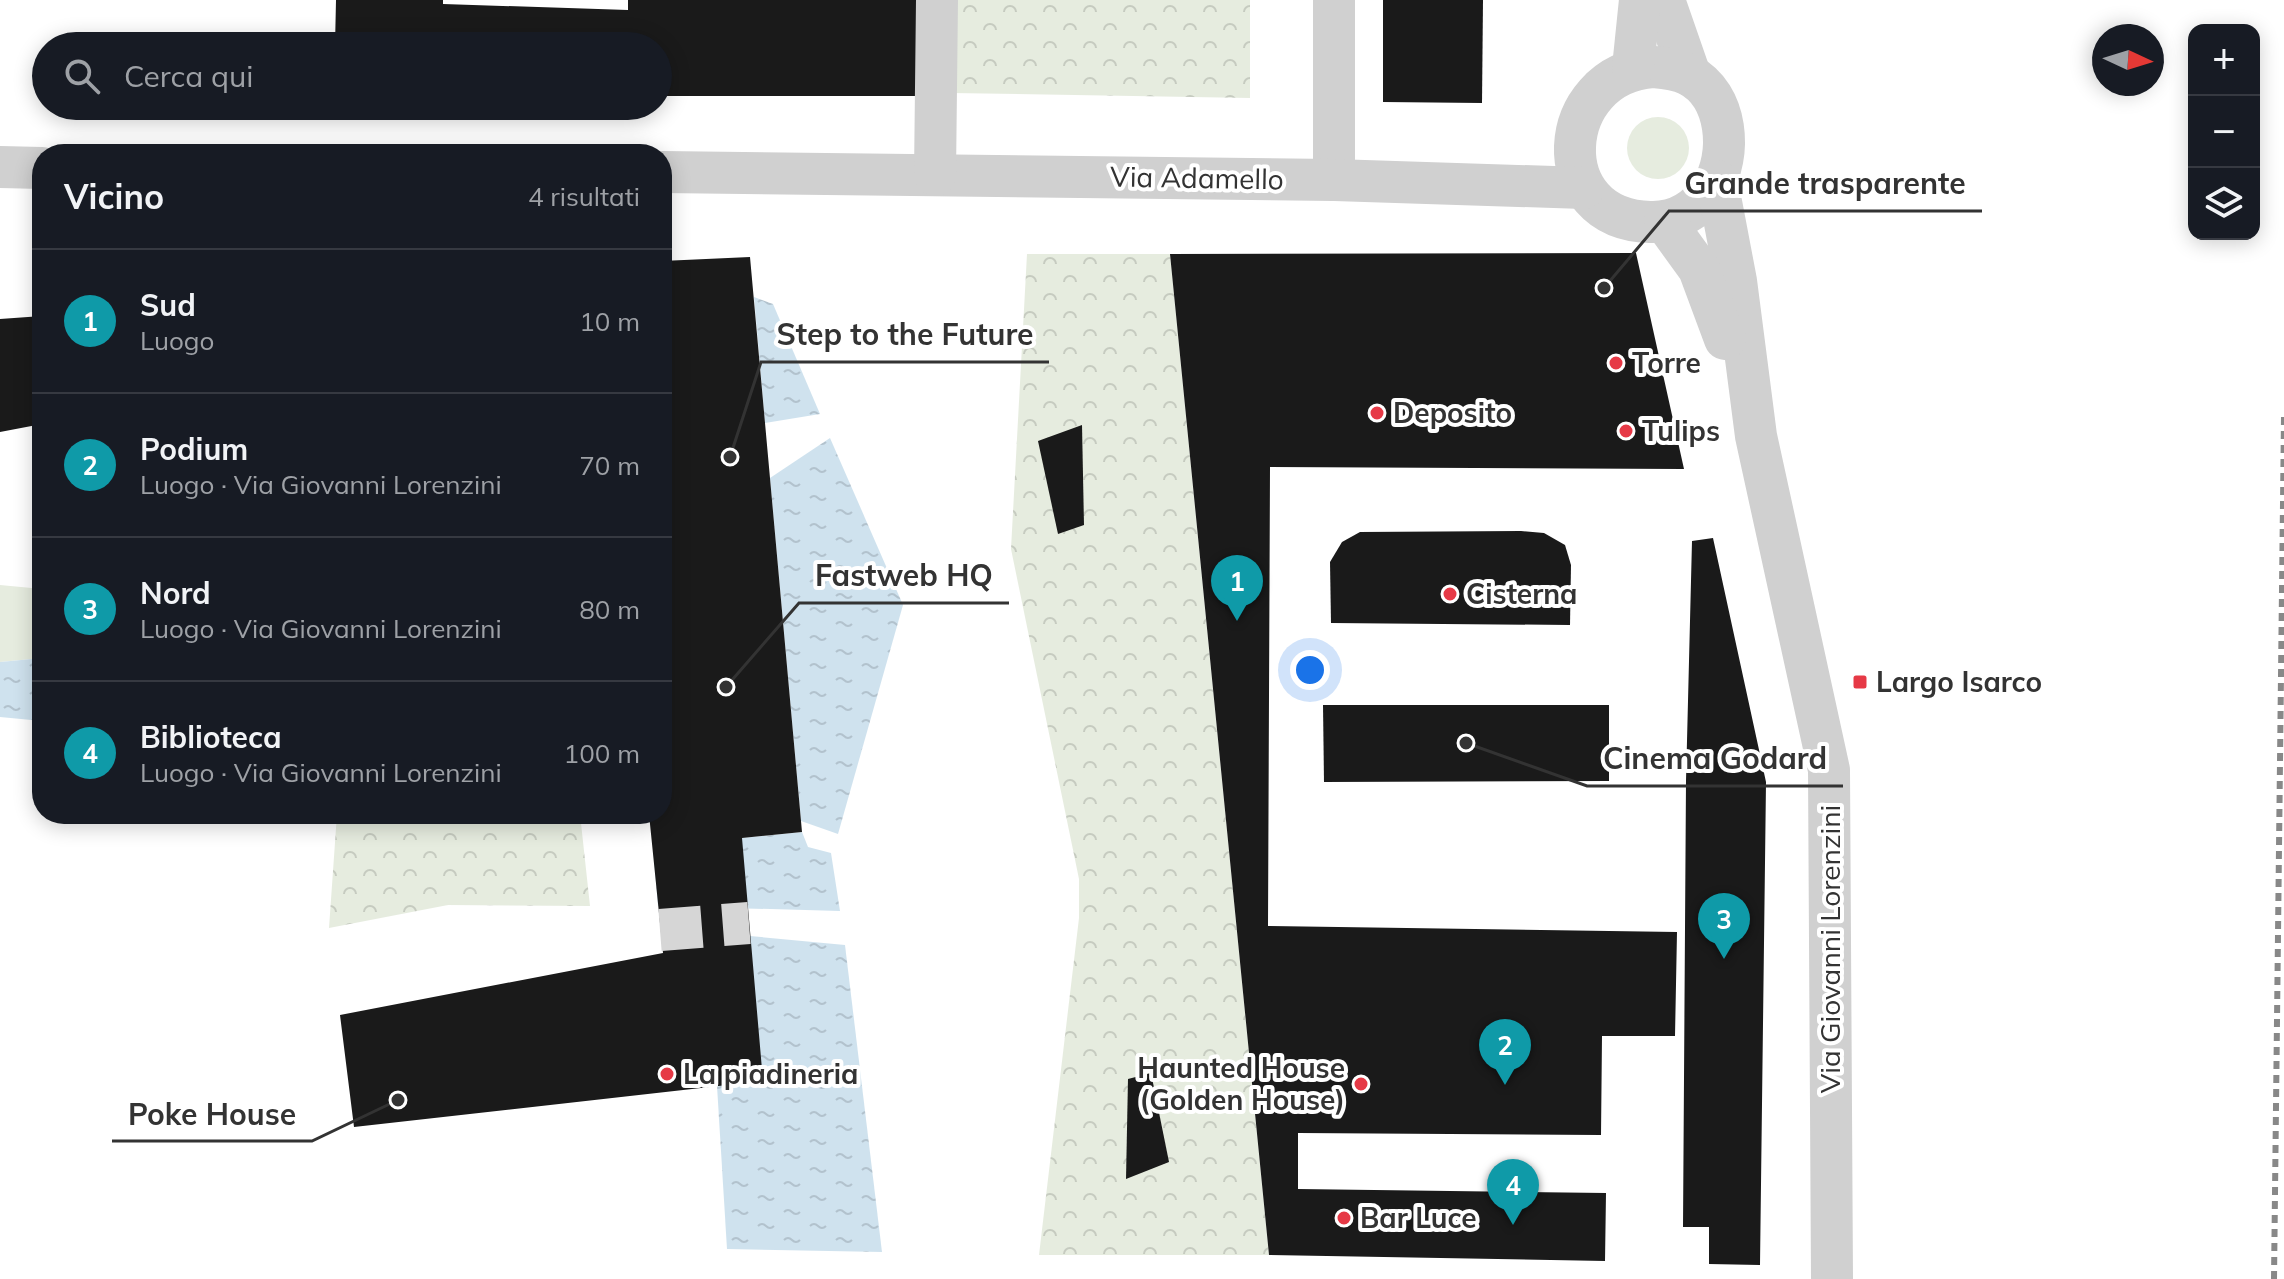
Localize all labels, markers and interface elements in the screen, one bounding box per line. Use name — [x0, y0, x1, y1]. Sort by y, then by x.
north arrow — [2092, 24, 2164, 96]
map controls — [2188, 24, 2260, 240]
button: + — [2188, 24, 2260, 96]
search box — [32, 32, 672, 120]
icon: search — [60, 54, 104, 98]
text: Cerca qui — [124, 57, 254, 95]
button: − — [2188, 96, 2260, 168]
callout: Grande trasparente — [1669, 157, 1982, 211]
street label: Via Adamello — [1110, 158, 1284, 197]
text: Grande trasparente — [1684, 164, 1966, 202]
button: layers — [2188, 168, 2260, 240]
text: Vicino — [64, 175, 164, 218]
text: 4 risultati — [528, 180, 640, 213]
text: Sud — [140, 286, 196, 324]
text: 1 — [82, 305, 98, 338]
text: 10 m — [579, 305, 640, 338]
callout: Step to the Future — [761, 308, 1049, 362]
text: Step to the Future — [777, 315, 1033, 353]
text: Luogo — [140, 324, 214, 357]
place label: Torre — [1632, 345, 1701, 380]
marker: Torre — [1607, 354, 1625, 372]
place label: Deposito — [1393, 395, 1512, 430]
marker: Deposito — [1368, 404, 1386, 422]
place label: Tulips — [1642, 413, 1720, 448]
marker: Tulips — [1617, 422, 1635, 440]
text: Podium — [140, 430, 248, 468]
text: 2 — [82, 449, 98, 482]
text: 70 m — [579, 449, 640, 482]
text: Luogo · Via Giovanni Lorenzini — [140, 468, 502, 501]
callout: Fastweb HQ — [799, 549, 1009, 603]
pin: 1 — [1211, 555, 1263, 621]
text: Fastweb HQ — [815, 556, 993, 594]
text: Nord — [140, 574, 211, 612]
place label: Cisterna — [1466, 576, 1577, 611]
marker: Cisterna — [1441, 585, 1459, 603]
text: 3 — [82, 593, 98, 626]
text: 80 m — [579, 593, 640, 626]
text: Luogo · Via Giovanni Lorenzini — [140, 612, 502, 645]
your location — [1290, 650, 1330, 690]
place label: Largo Isarco — [1876, 664, 2042, 699]
marker: Largo Isarco — [1851, 673, 1869, 691]
text: Biblioteca — [140, 718, 282, 756]
callout: Cinema Godard — [1587, 732, 1843, 786]
text: 4 — [82, 737, 98, 770]
text: 100 m — [564, 737, 640, 770]
text: Cinema Godard — [1603, 739, 1827, 777]
text: Luogo · Via Giovanni Lorenzini — [140, 756, 502, 789]
street label: Via Giovanni Lorenzini — [1812, 805, 1847, 1093]
pin: 3 — [1698, 893, 1750, 959]
pin: 2 — [1479, 1019, 1531, 1085]
place label: Haunted House (Golden House) — [1137, 1050, 1345, 1117]
place label: La piadineria — [683, 1056, 858, 1091]
marker: La piadineria — [658, 1065, 676, 1083]
marker: Haunted House (Golden House) — [1352, 1075, 1370, 1093]
callout: Poke House — [112, 1087, 312, 1141]
text: Poke House — [128, 1095, 296, 1133]
pin: 4 — [1487, 1159, 1539, 1225]
place label: Bar Luce — [1360, 1200, 1477, 1235]
marker: Bar Luce — [1335, 1209, 1353, 1227]

